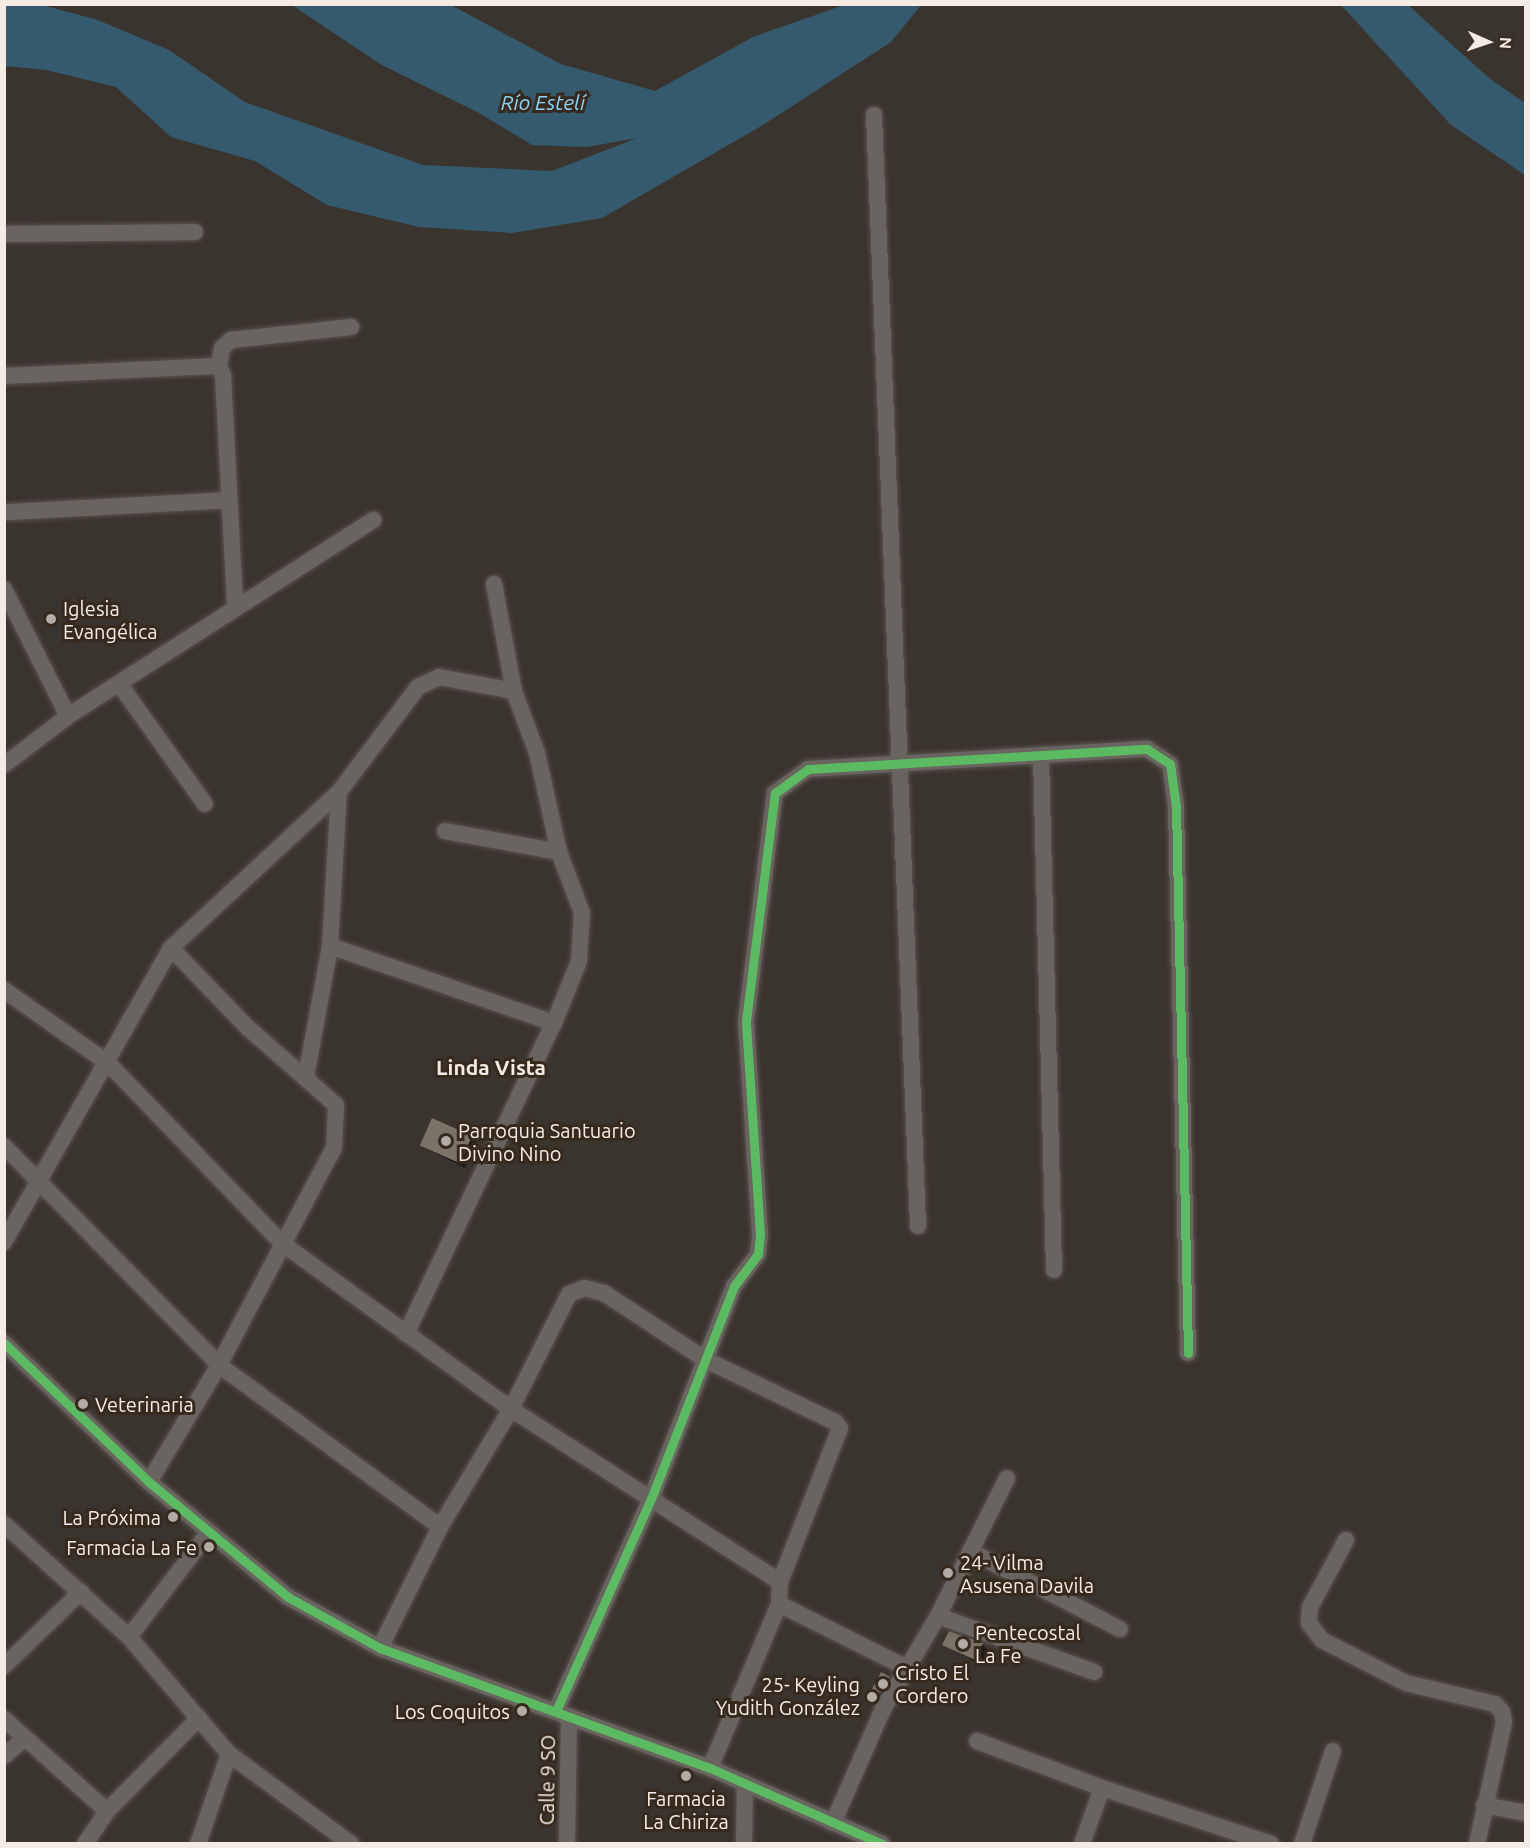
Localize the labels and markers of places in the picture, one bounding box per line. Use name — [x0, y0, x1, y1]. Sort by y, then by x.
place label: Iglesia Evangélica — [63, 596, 158, 643]
marker: Iglesia Evangélica — [44, 612, 58, 626]
place label: Parroquia Santuario Divino Nino — [458, 1118, 636, 1165]
marker: Parroquia Santuario Divino Nino — [439, 1134, 453, 1148]
place label: Veterinaria — [95, 1392, 194, 1416]
marker: Veterinaria — [76, 1397, 90, 1411]
place label: La Próxima — [62, 1505, 161, 1529]
marker: La Próxima — [166, 1510, 180, 1524]
place label: Farmacia La Fe — [66, 1535, 197, 1559]
marker: Farmacia La Fe — [202, 1540, 216, 1554]
place label: 24- Vilma Asusena Davila — [960, 1550, 1094, 1597]
marker: 24- Vilma Asusena Davila — [941, 1566, 955, 1580]
place label: Pentecostal La Fe — [975, 1620, 1081, 1667]
marker: Pentecostal La Fe — [956, 1637, 970, 1651]
place label: Cristo El Cordero — [895, 1660, 969, 1707]
place label: 25- Keyling Yudith González — [716, 1673, 860, 1720]
marker: Cristo El Cordero — [876, 1677, 890, 1691]
marker: 25- Keyling Yudith González — [865, 1690, 879, 1704]
place label: Los Coquitos — [395, 1699, 510, 1723]
marker: Los Coquitos — [515, 1704, 529, 1718]
marker: Farmacia La Chiriza — [679, 1769, 693, 1783]
place label: Farmacia La Chiriza — [643, 1786, 729, 1833]

